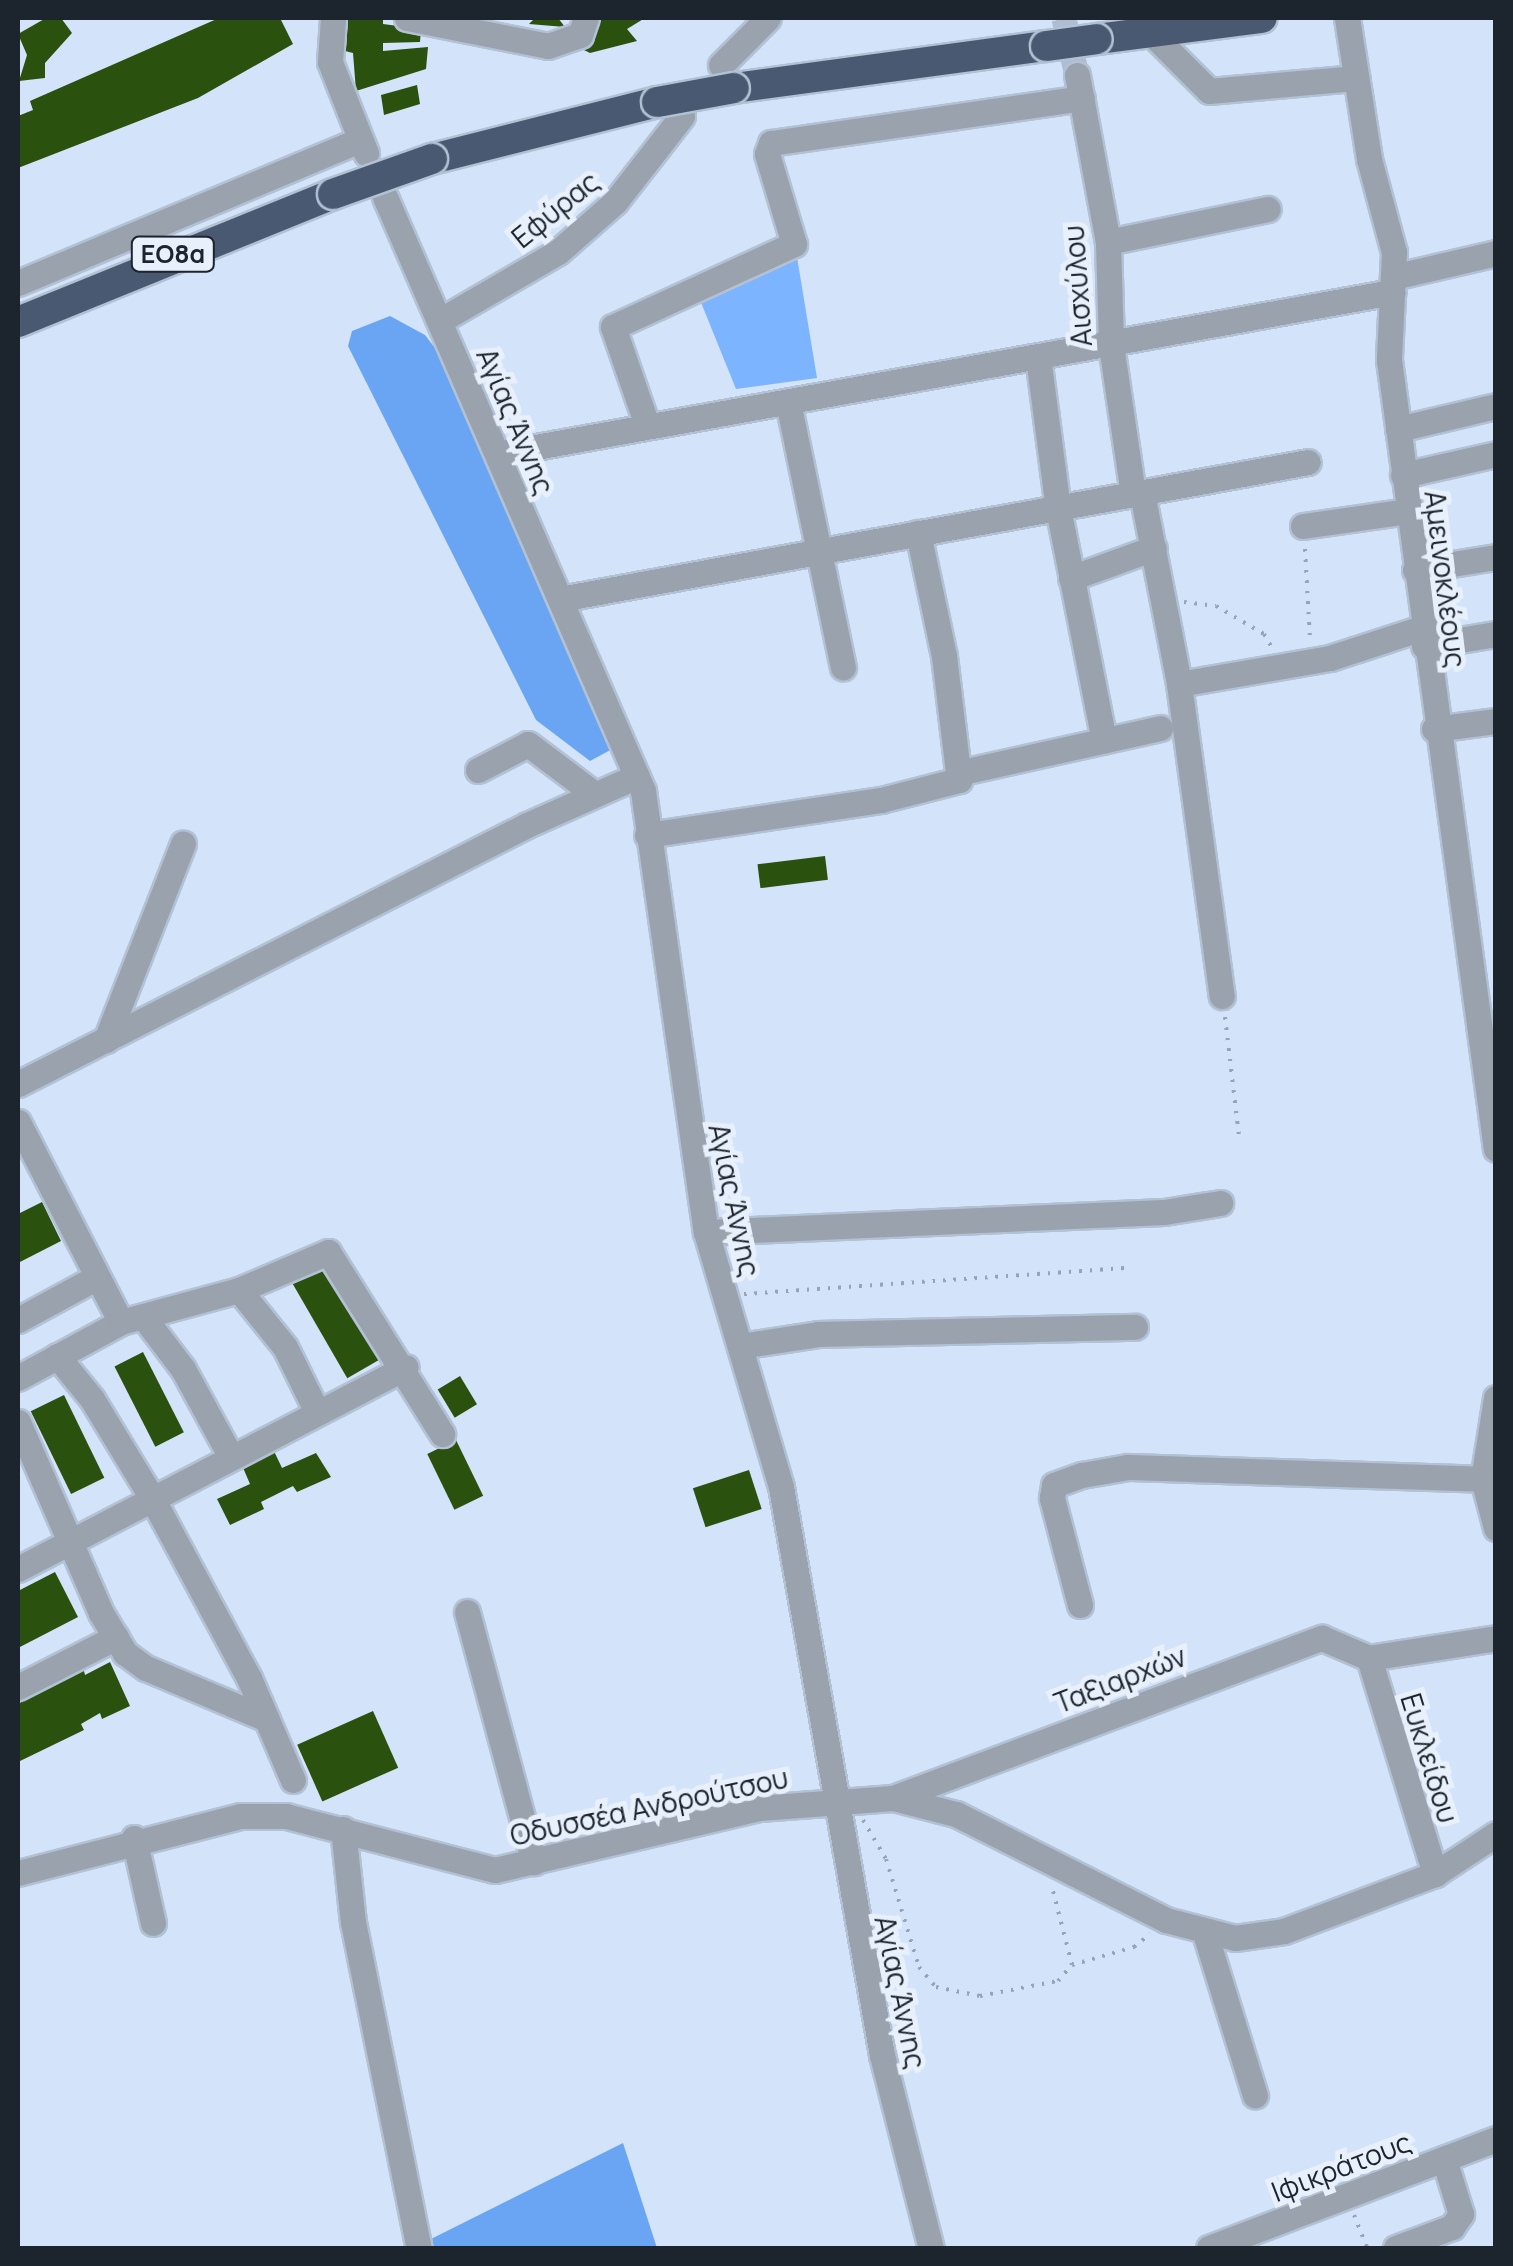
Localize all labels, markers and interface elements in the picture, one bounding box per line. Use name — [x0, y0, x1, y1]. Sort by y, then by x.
street label: Εφύρας — [505, 164, 605, 254]
street label: Αισχύλου — [1056, 224, 1098, 348]
road number: ΕΟ8α — [130, 234, 216, 274]
street label: Αγίας Άννης — [470, 343, 562, 499]
street label: Αμεινοκλέους — [1418, 488, 1474, 670]
street label: Αγίας Άννης — [702, 1121, 768, 1279]
street label: Ταξιαρχών — [1049, 1639, 1191, 1719]
street label: Ευκλείδου — [1394, 1689, 1466, 1827]
street label: Οδυσσέα Ανδρούτσου — [507, 1760, 791, 1852]
street label: Αγίας Άννης — [868, 1913, 934, 2071]
street label: Ιφικράτους — [1266, 2124, 1416, 2208]

